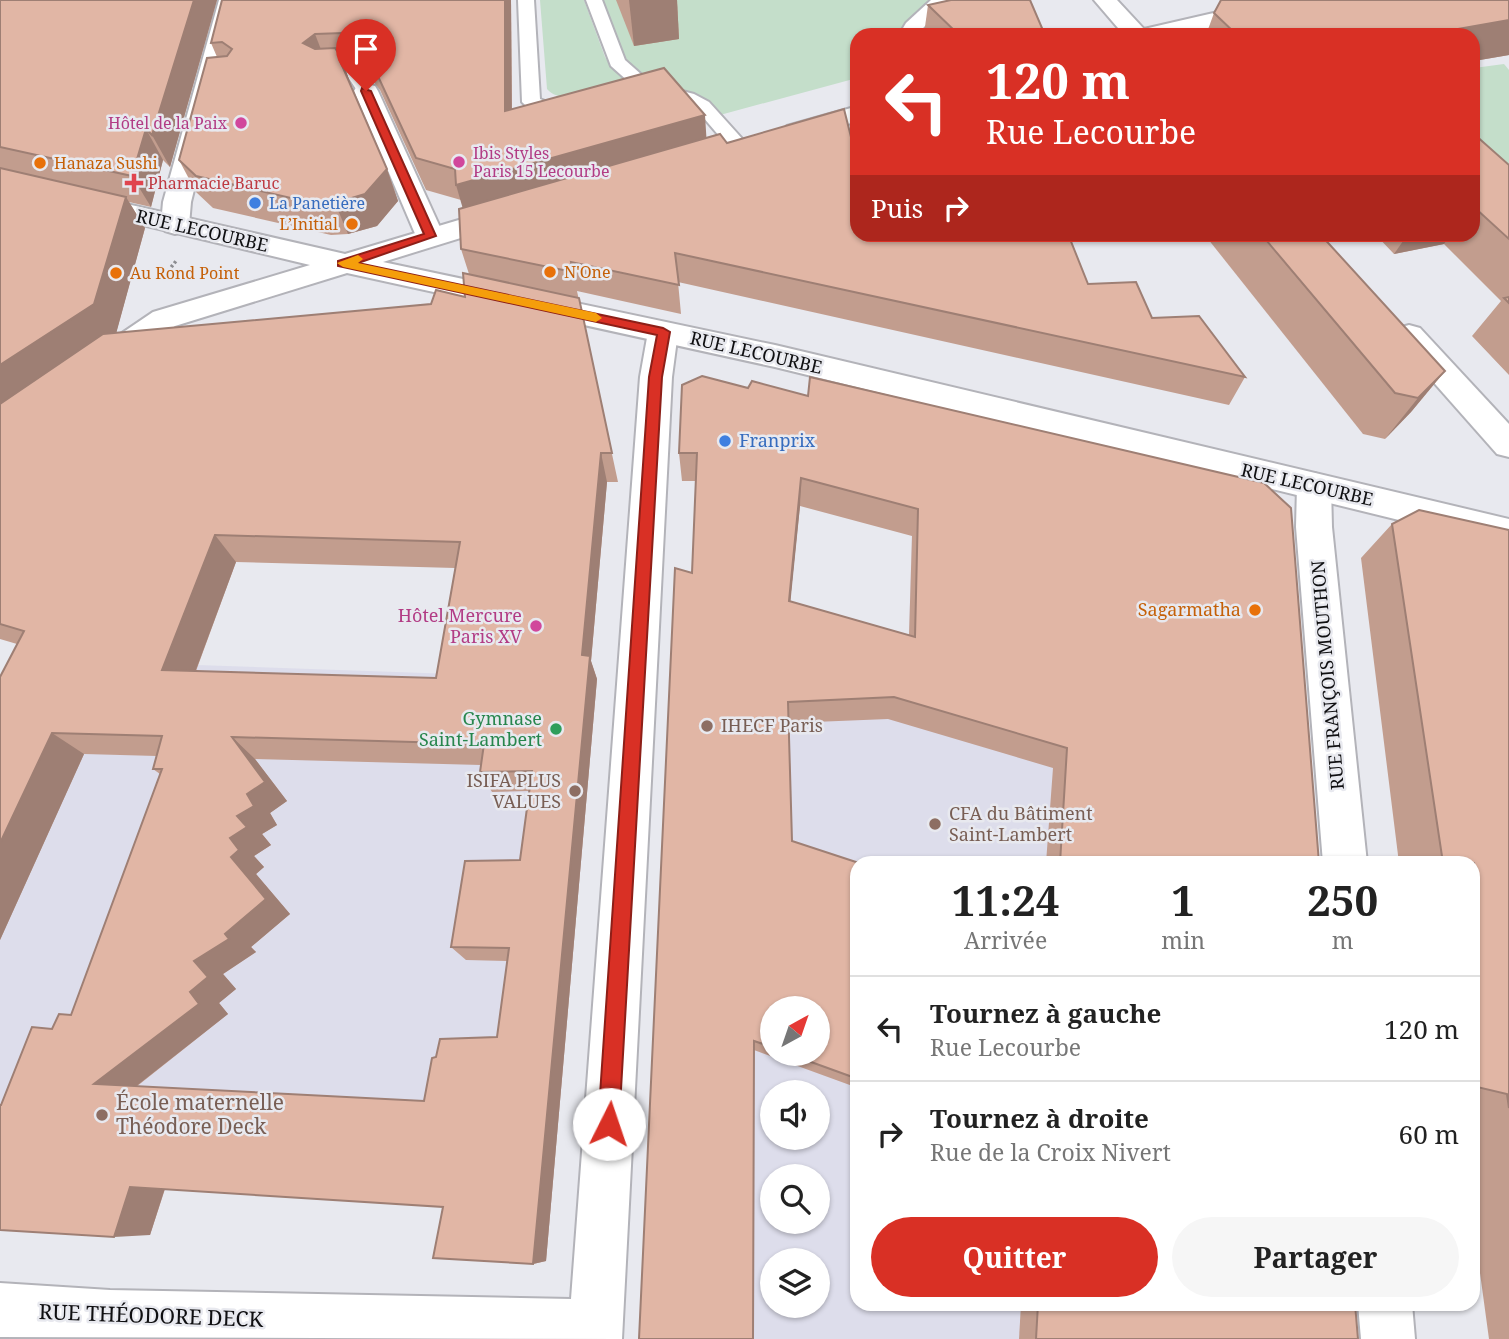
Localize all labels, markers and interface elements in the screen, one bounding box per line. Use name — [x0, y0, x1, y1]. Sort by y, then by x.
pin — [336, 19, 396, 91]
icon: arrive — [347, 30, 385, 68]
text: 120 m — [986, 47, 1130, 113]
icon: left — [871, 56, 962, 147]
text: Rue Lecourbe — [986, 110, 1196, 153]
place label: Hôtel de la Paix — [108, 112, 228, 134]
marker: Hôtel de la Paix — [233, 115, 249, 131]
place label: Ibis Styles Paris 15 Lecourbe — [473, 142, 609, 182]
place label: Hanaza Sushi — [54, 152, 158, 174]
marker: Ibis Styles Paris 15 Lecourbe — [451, 154, 467, 170]
marker: Hanaza Sushi — [32, 155, 48, 171]
place label: Pharmacie Baruc — [148, 172, 279, 194]
marker: Pharmacie Baruc — [126, 175, 142, 191]
icon: right — [937, 189, 975, 227]
text: Puis — [871, 190, 923, 226]
place label: La Panetière — [269, 192, 365, 214]
marker: La Panetière — [247, 195, 263, 211]
street label: RUE LECOURBE — [134, 203, 271, 257]
place label: L’Initial — [279, 213, 338, 235]
marker: L’Initial — [344, 216, 360, 232]
place label: N'One — [564, 261, 610, 283]
place label: Au Rond Point — [130, 262, 240, 284]
marker: N'One — [542, 264, 558, 280]
marker: Au Rond Point — [108, 265, 124, 281]
street label: RUE LECOURBE — [688, 325, 825, 379]
place label: Franprix — [739, 428, 816, 452]
marker: Franprix — [717, 433, 733, 449]
street label: RUE LECOURBE — [1239, 457, 1376, 511]
street label: RUE FRANÇOIS MOUTHON — [1305, 559, 1349, 791]
place label: Sagarmatha — [1138, 597, 1241, 621]
marker: Sagarmatha — [1247, 602, 1263, 618]
place label: Hôtel Mercure Paris XV — [398, 603, 523, 648]
marker: Hôtel Mercure Paris XV — [528, 618, 544, 634]
place label: Gymnase Saint-Lambert — [419, 706, 542, 751]
place label: IHECF Paris — [721, 713, 823, 737]
marker: IHECF Paris — [699, 718, 715, 734]
marker: Gymnase Saint-Lambert — [548, 721, 564, 737]
place label: ISIFA PLUS VALUES — [466, 768, 561, 813]
marker: ISIFA PLUS VALUES — [567, 783, 583, 799]
place label: CFA du Bâtiment Saint-Lambert — [949, 801, 1093, 846]
marker: CFA du Bâtiment Saint-Lambert — [927, 816, 943, 832]
text: 11:24 — [952, 871, 1059, 928]
text: 1 — [1171, 871, 1195, 928]
text: 250 — [1307, 871, 1378, 928]
text: Arrivée — [964, 924, 1047, 956]
text: min — [1161, 924, 1205, 956]
text: m — [1332, 924, 1353, 956]
text: Tournez à gauche — [930, 995, 1161, 1031]
north arrow — [760, 996, 830, 1066]
map controls — [760, 996, 830, 1318]
icon: left — [871, 1010, 909, 1048]
text: 120 m — [1384, 1011, 1459, 1047]
text: Rue Lecourbe — [930, 1031, 1081, 1063]
button: sound — [760, 1080, 830, 1150]
position arrow — [572, 1087, 646, 1161]
place label: École maternelle Théodore Deck — [116, 1088, 284, 1140]
text: Tournez à droite — [930, 1100, 1149, 1136]
marker: École maternelle Théodore Deck — [94, 1107, 110, 1123]
icon: right — [871, 1115, 909, 1153]
text: 60 m — [1399, 1116, 1459, 1152]
text: Rue de la Croix Nivert — [930, 1136, 1171, 1168]
button: search — [760, 1164, 830, 1234]
button: Quitter — [871, 1217, 1158, 1297]
button: Partager — [1172, 1217, 1459, 1297]
button: layers — [760, 1248, 830, 1318]
street label: RUE THÉODORE DECK — [38, 1297, 264, 1333]

